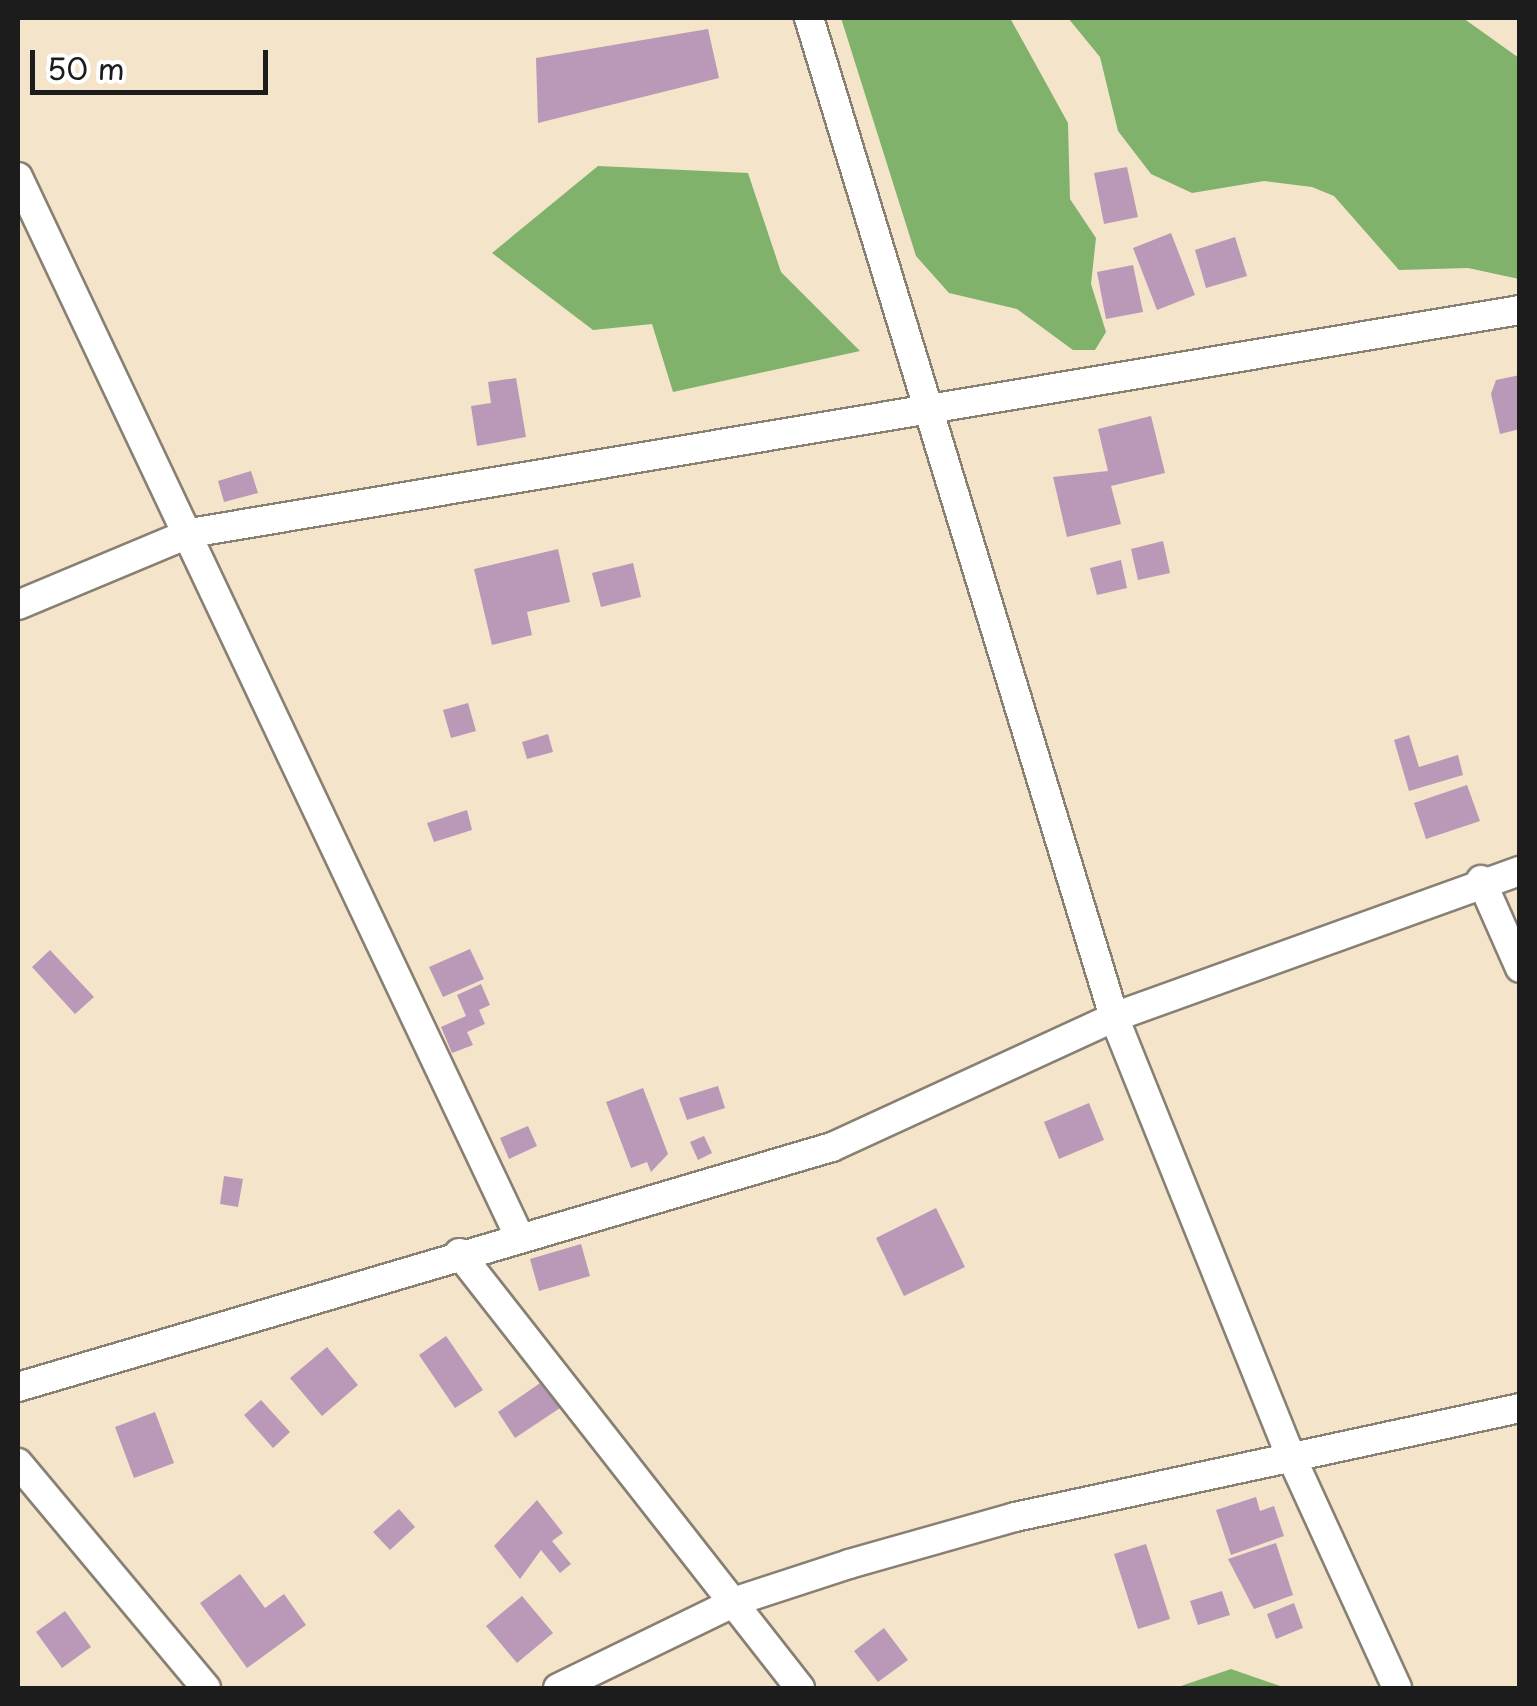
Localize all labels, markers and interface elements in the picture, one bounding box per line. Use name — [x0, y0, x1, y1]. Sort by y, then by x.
scale bar — [35, 30, 272, 92]
text: 50 m — [47, 45, 125, 90]

